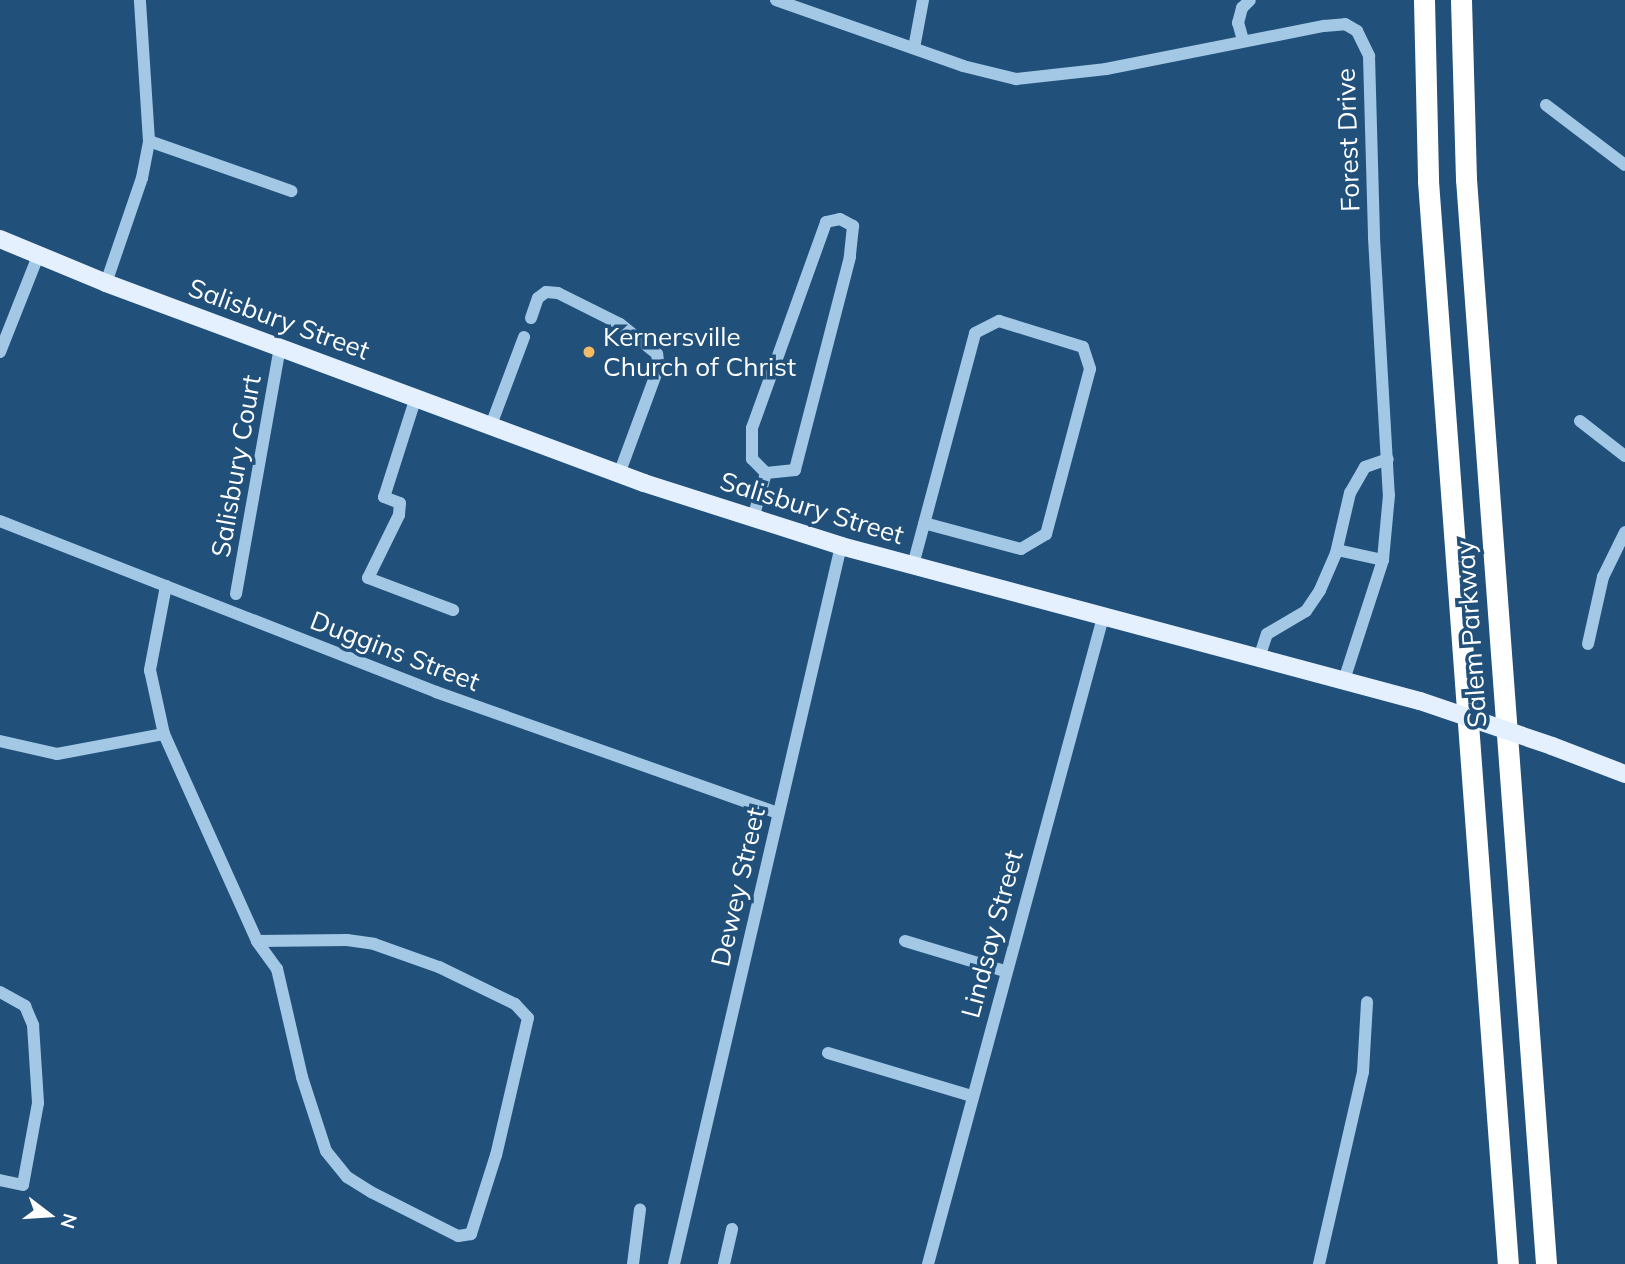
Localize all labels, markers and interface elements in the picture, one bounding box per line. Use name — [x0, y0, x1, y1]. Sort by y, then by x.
street label: Forest Drive — [1330, 68, 1366, 212]
street label: Salisbury Street — [184, 272, 374, 366]
place label: Kernersville Church of Christ — [603, 321, 796, 382]
marker: Kernersville Church of Christ — [581, 344, 597, 360]
street label: Salisbury Court — [205, 372, 267, 560]
street label: Salisbury Street — [716, 465, 908, 551]
street label: Salem Parkway — [1449, 539, 1493, 729]
street label: Duggins Street — [306, 604, 484, 698]
street label: Dewey Street — [705, 804, 771, 970]
street label: Lindsay Street — [955, 847, 1029, 1021]
north arrow — [14, 1180, 84, 1250]
text: N — [56, 1211, 83, 1232]

